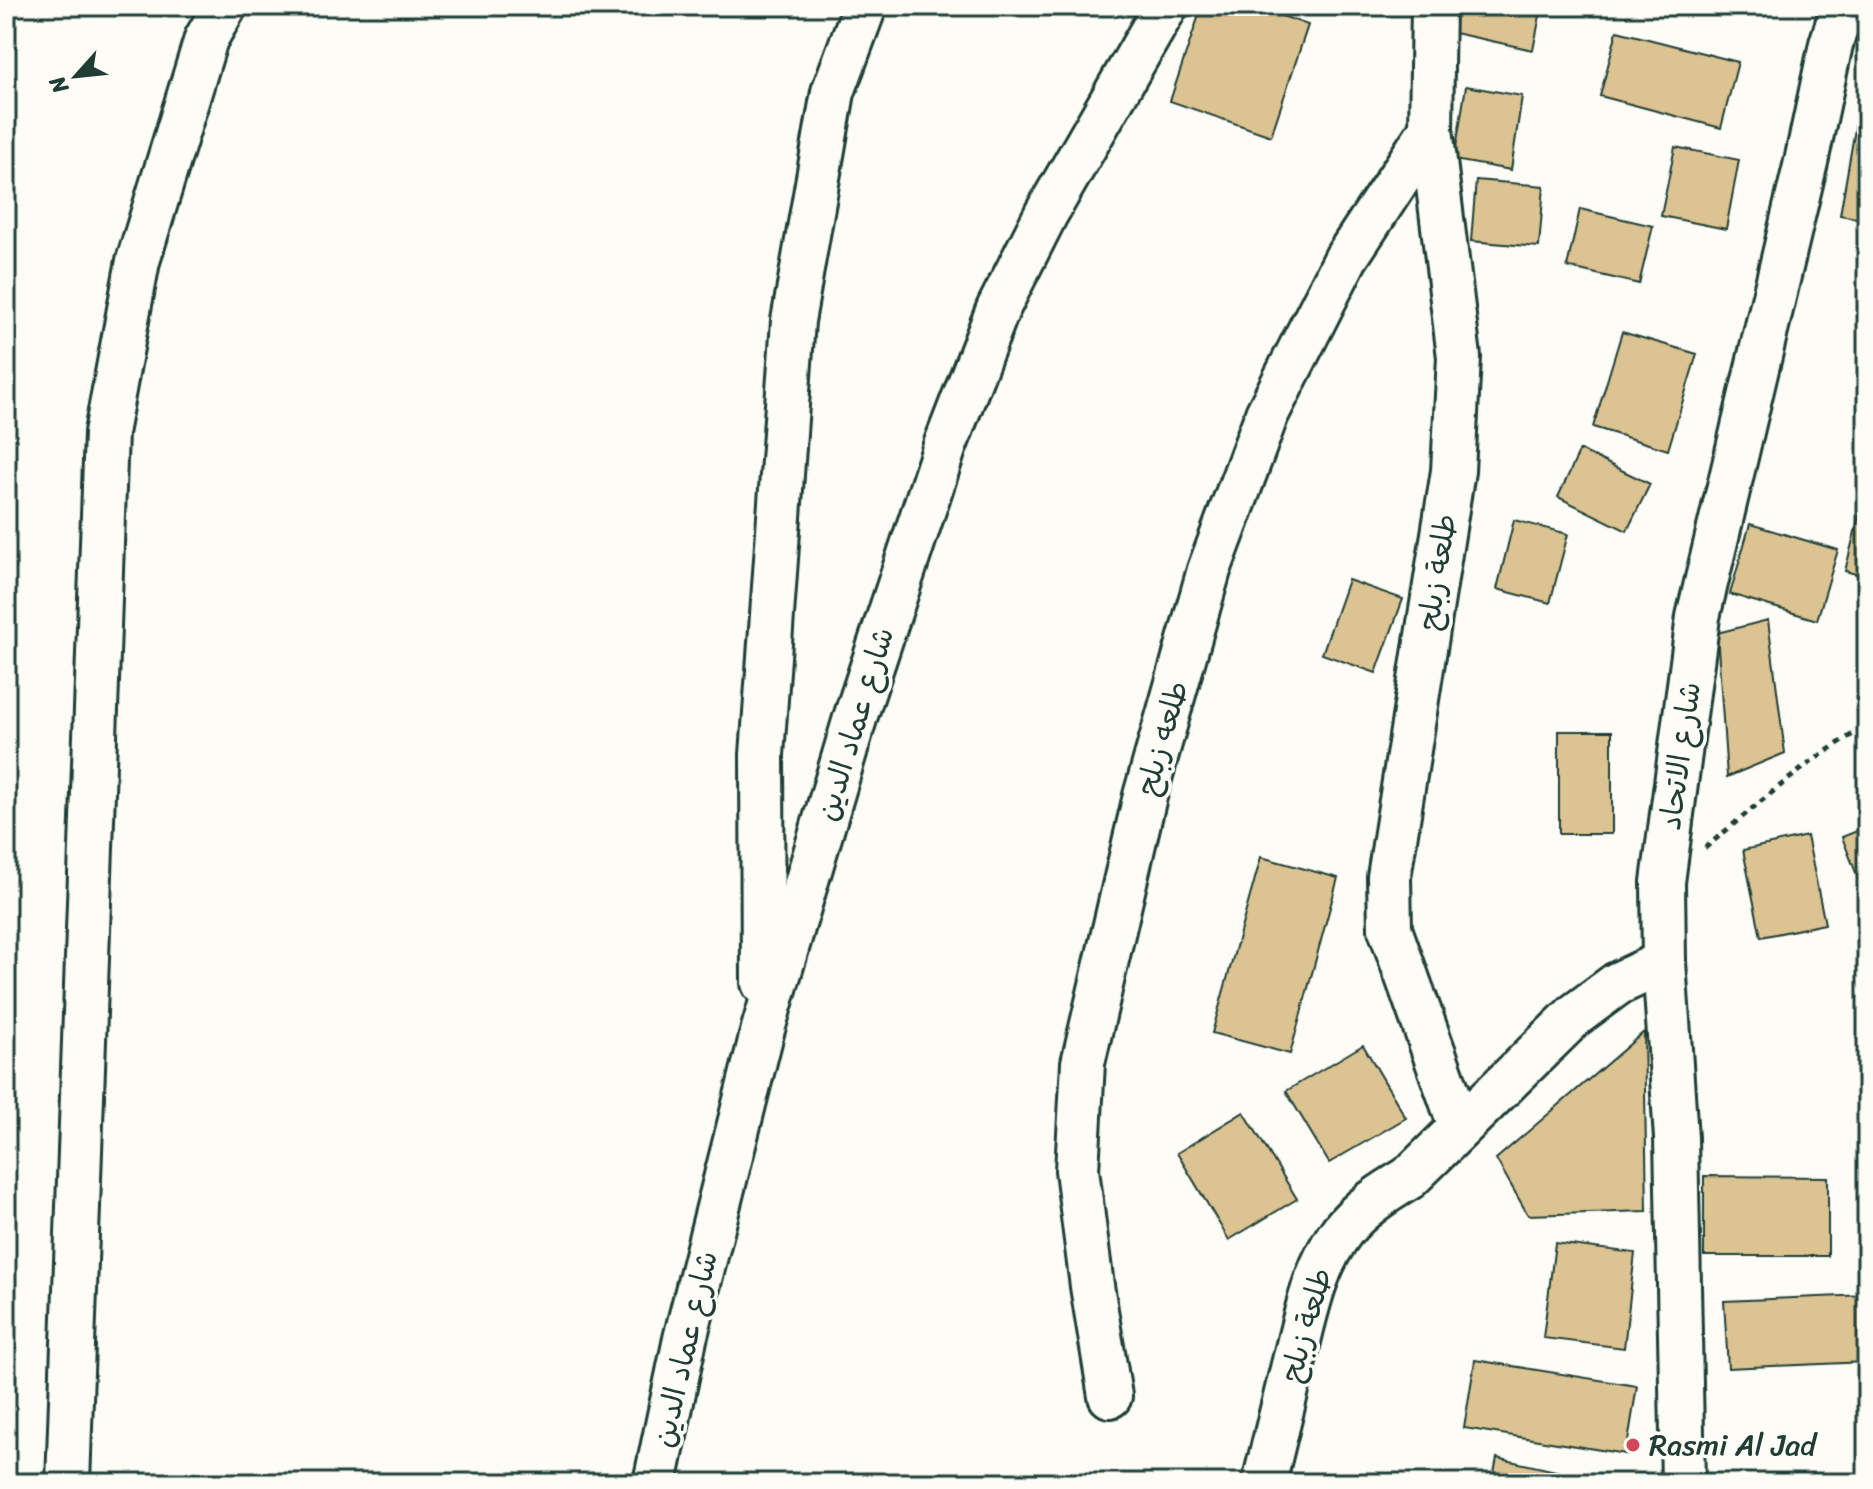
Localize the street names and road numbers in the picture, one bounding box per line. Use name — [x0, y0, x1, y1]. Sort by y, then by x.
street label: طلعة زبلح — [1401, 510, 1473, 634]
street label: شارع عماد الدين — [800, 620, 910, 828]
street label: طلعه زبلح — [1120, 674, 1204, 802]
street label: شارع الاتحاد — [1643, 678, 1717, 834]
street label: شارع عماد الدين — [636, 1245, 734, 1453]
street label: طلعة زبلح — [1264, 1261, 1348, 1389]

